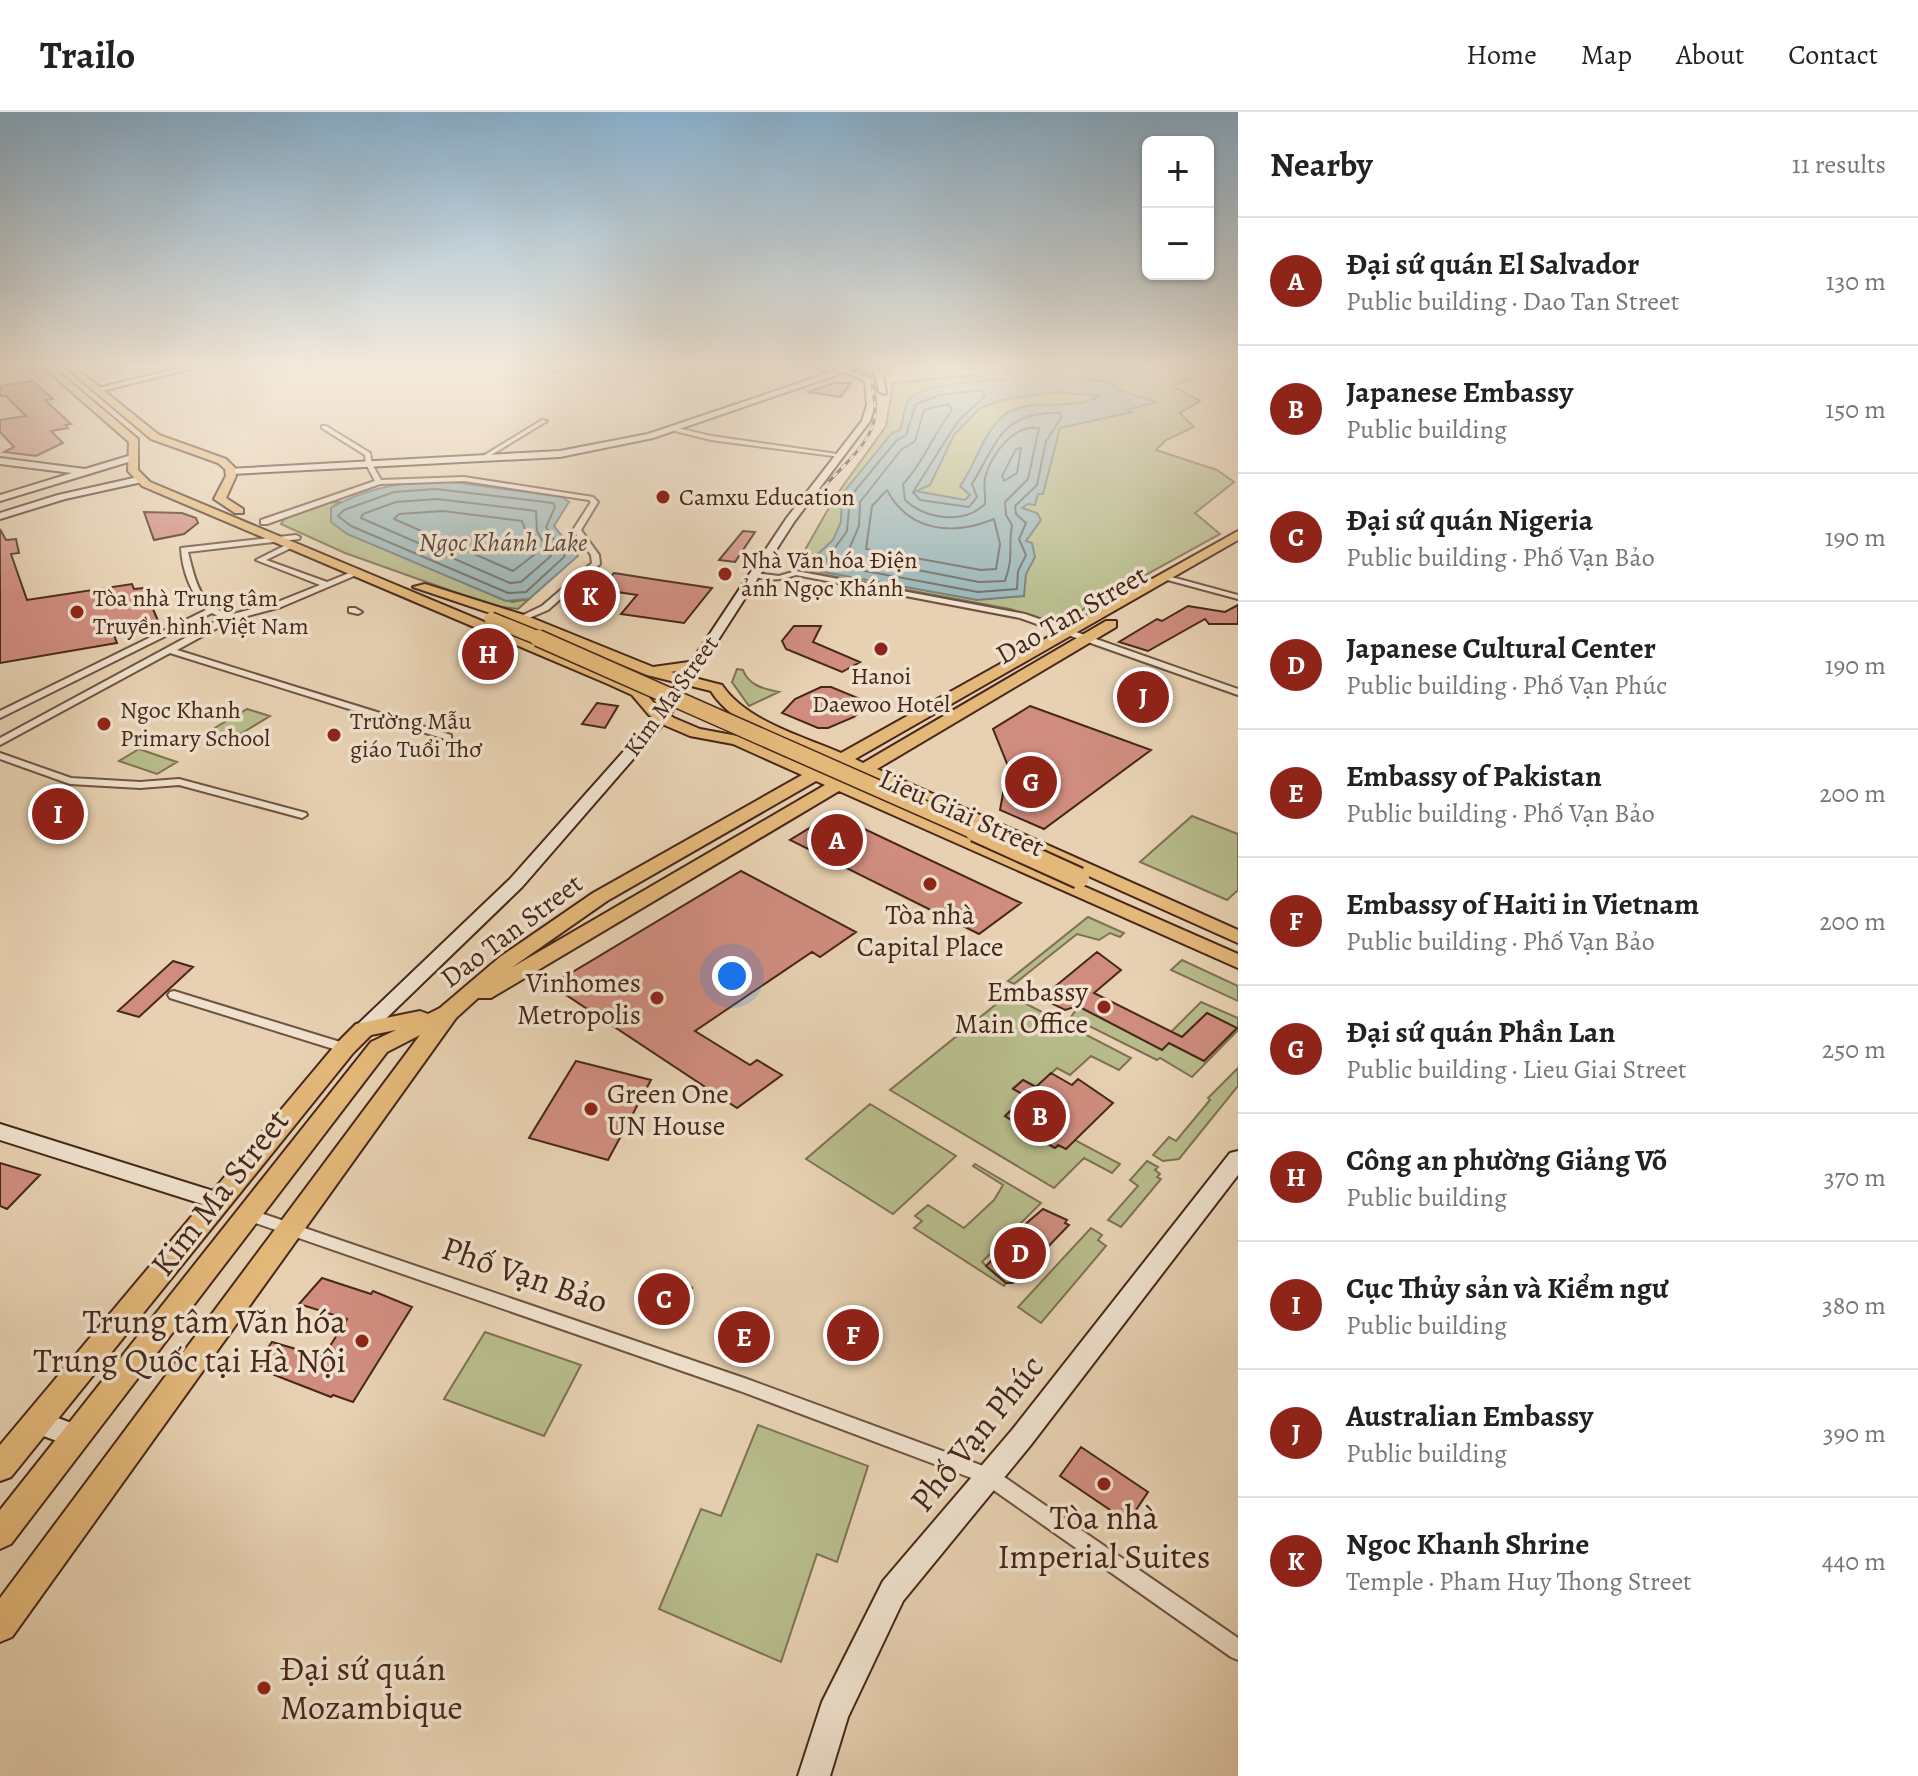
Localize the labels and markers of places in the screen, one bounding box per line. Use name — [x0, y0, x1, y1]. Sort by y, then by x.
place label: Camxu Education — [679, 481, 855, 513]
marker: Camxu Education — [654, 488, 672, 506]
place label: Nhà Văn hóa Điện ảnh Ngọc Khánh — [741, 544, 917, 604]
marker: Nhà Văn hóa Điện ảnh Ngọc Khánh — [716, 565, 734, 583]
pin: K — [564, 566, 616, 626]
place label: Tòa nhà Trung tâm Truyền hình Việt Nam — [93, 582, 309, 642]
marker: Tòa nhà Trung tâm Truyền hình Việt Nam — [68, 603, 86, 621]
pin: H — [462, 624, 514, 684]
marker: Hanoi Daewoo Hotel — [872, 640, 890, 658]
place label: Hanoi Daewoo Hotel — [812, 660, 950, 720]
pin: J — [1117, 667, 1169, 727]
place label: Ngoc Khanh Primary School — [120, 694, 270, 754]
place label: Trường Mẫu giáo Tuổi Thơ — [350, 705, 483, 765]
marker: Ngoc Khanh Primary School — [95, 715, 113, 733]
marker: Trường Mẫu giáo Tuổi Thơ — [325, 726, 343, 744]
pin: G — [1005, 752, 1057, 812]
pin: I — [32, 784, 84, 844]
pin: A — [811, 810, 863, 870]
marker: Tòa nhà Capital Place — [921, 875, 939, 893]
place label: Tòa nhà Capital Place — [856, 896, 1004, 966]
place label: Vinhomes Metropolis — [517, 964, 641, 1034]
place label: Embassy Main Office — [955, 973, 1089, 1043]
marker: Vinhomes Metropolis — [648, 989, 666, 1007]
marker: Embassy Main Office — [1095, 998, 1113, 1016]
place label: Green One UN House — [607, 1075, 729, 1145]
pin: B — [1014, 1086, 1066, 1146]
marker: Green One UN House — [582, 1100, 600, 1118]
pin: D — [994, 1223, 1046, 1283]
pin: C — [638, 1269, 690, 1329]
place label: Trung tâm Văn hóa Trung Quốc tại Hà Nội — [33, 1298, 346, 1384]
pin: F — [827, 1305, 879, 1365]
pin: E — [718, 1307, 770, 1367]
marker: Trung tâm Văn hóa Trung Quốc tại Hà Nội — [353, 1332, 371, 1350]
marker: Tòa nhà Imperial Suites — [1095, 1475, 1113, 1493]
place label: Tòa nhà Imperial Suites — [997, 1494, 1211, 1580]
place label: Đại sứ quán Mozambique — [280, 1645, 463, 1731]
marker: Đại sứ quán Mozambique — [255, 1679, 273, 1697]

